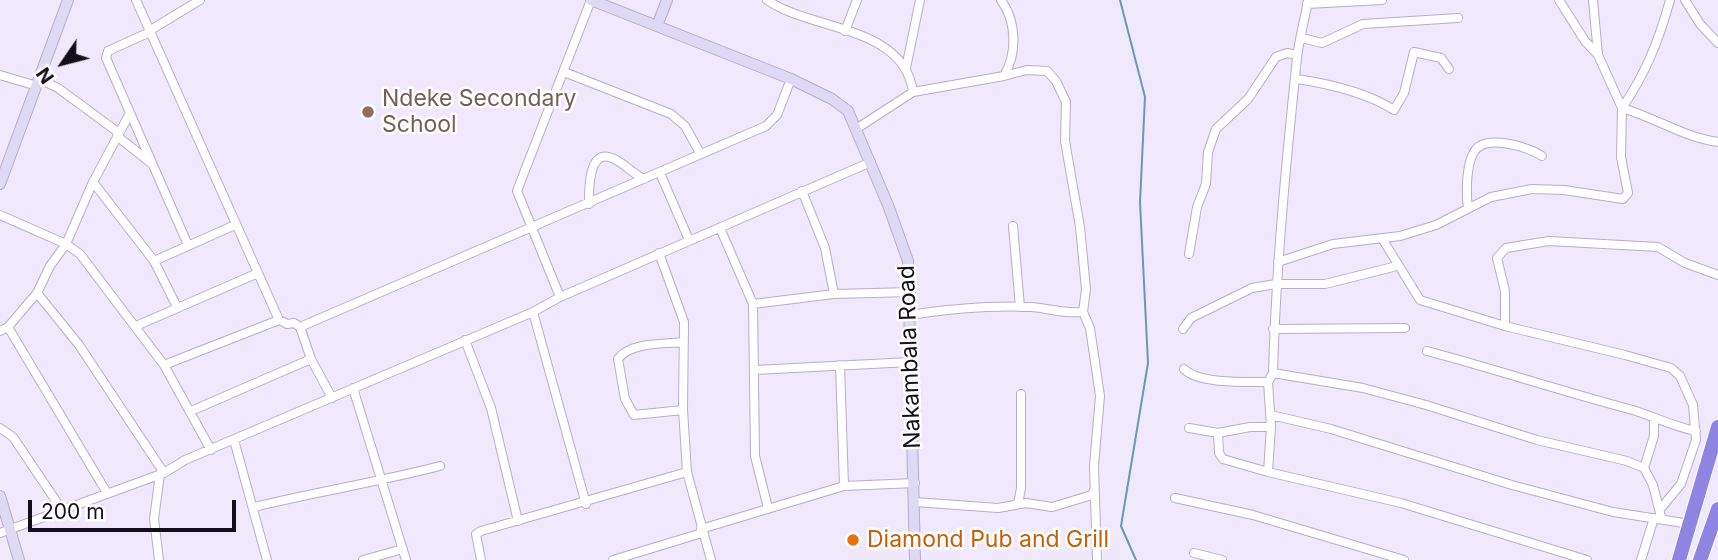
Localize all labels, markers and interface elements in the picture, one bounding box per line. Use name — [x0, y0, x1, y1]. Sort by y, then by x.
north arrow — [28, 28, 98, 98]
text: N — [32, 63, 59, 88]
place label: Ndeke Secondary School — [382, 85, 576, 139]
marker: Ndeke Secondary School — [360, 104, 376, 120]
street label: Nakambala Road — [893, 265, 927, 449]
scale bar — [32, 486, 240, 530]
text: 200 m — [41, 499, 105, 524]
place label: Diamond Pub and Grill — [867, 526, 1109, 554]
marker: Diamond Pub and Grill — [845, 532, 861, 548]

